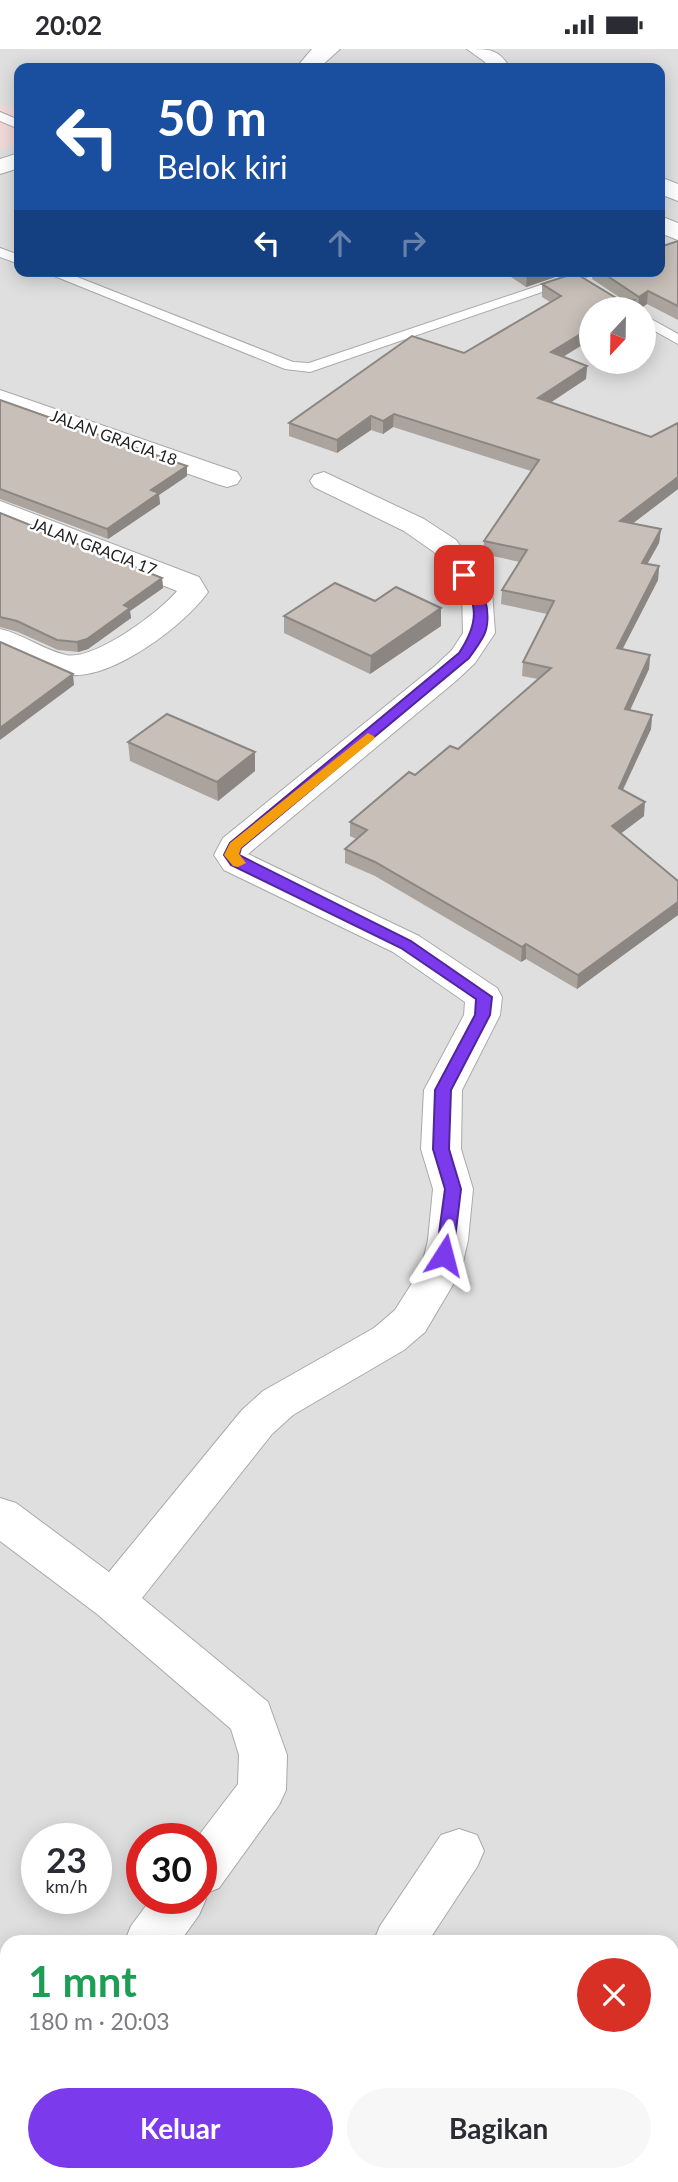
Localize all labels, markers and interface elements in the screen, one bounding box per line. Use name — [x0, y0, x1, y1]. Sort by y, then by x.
text: 20:02 — [35, 9, 102, 41]
text: 50 m — [157, 88, 267, 146]
icon: left — [42, 91, 133, 182]
text: Belok kiri — [157, 147, 288, 186]
icon: left — [248, 224, 286, 262]
icon: ahead — [321, 224, 359, 262]
icon: right — [394, 224, 432, 262]
north arrow — [579, 297, 656, 375]
map controls — [579, 297, 656, 374]
street label: JALAN GRACIA 18 — [48, 405, 180, 469]
street label: JALAN GRACIA 17 — [28, 513, 160, 579]
pin — [434, 545, 494, 605]
icon: arrive — [445, 556, 483, 594]
position arrow — [407, 1218, 481, 1292]
speed limit sign: 30 — [126, 1823, 217, 1914]
text: 23 — [46, 1838, 87, 1880]
text: km/h — [45, 1875, 88, 1897]
text: 1 mnt — [28, 1956, 137, 2006]
button: close — [577, 1958, 651, 2032]
text: 180 m · 20:03 — [28, 2007, 170, 2035]
button: Keluar — [28, 2088, 333, 2168]
button: Bagikan — [347, 2088, 651, 2168]

